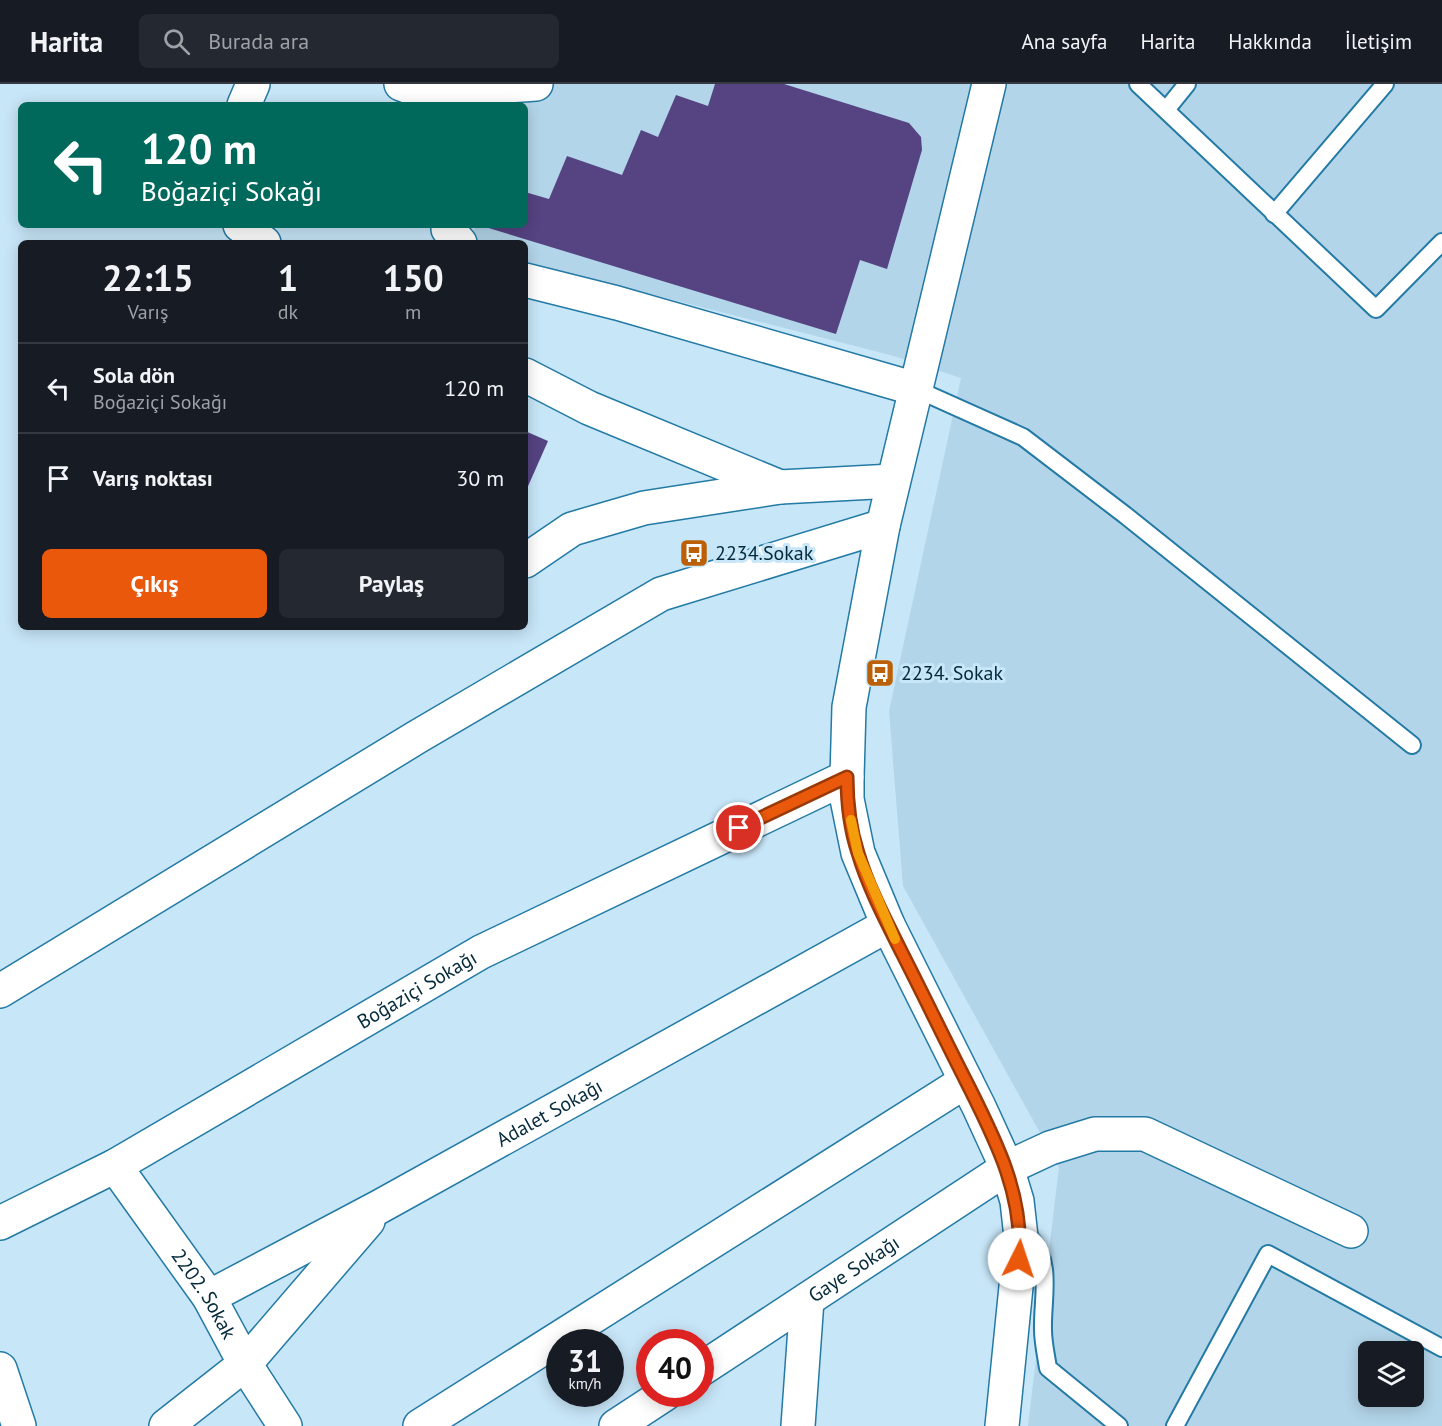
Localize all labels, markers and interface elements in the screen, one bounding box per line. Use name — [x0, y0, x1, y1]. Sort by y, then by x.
search box — [139, 14, 559, 68]
text: Harita — [30, 23, 103, 60]
icon: search — [160, 25, 193, 58]
text: Burada ara — [208, 27, 309, 55]
text: Ana sayfa — [1022, 28, 1107, 55]
text: Harita — [1140, 28, 1195, 55]
text: Hakkında — [1228, 28, 1312, 55]
text: İletişim — [1345, 28, 1412, 55]
text: 120 m — [141, 121, 257, 176]
icon: left — [42, 126, 120, 204]
text: Boğaziçi Sokağı — [141, 174, 322, 208]
text: 22:15 — [102, 254, 194, 301]
text: 1 — [278, 254, 298, 301]
text: 150 — [382, 254, 444, 301]
text: Varış — [127, 299, 168, 325]
text: dk — [278, 299, 298, 325]
text: m — [405, 299, 421, 325]
text: Sola dön — [93, 361, 175, 389]
icon: left — [42, 372, 75, 405]
text: 120 m — [444, 374, 504, 402]
text: Boğaziçi Sokağı — [93, 389, 227, 415]
icon: arrive — [42, 462, 75, 495]
text: Varış noktası — [93, 464, 213, 492]
text: 30 m — [456, 464, 504, 492]
bus stop icon: 2234.Sokak — [678, 537, 710, 569]
place label: 2234.Sokak — [715, 540, 814, 566]
button: Çıkış — [42, 549, 267, 618]
button: Paylaş — [279, 549, 504, 618]
bus stop icon: 2234. Sokak — [864, 657, 896, 689]
place label: 2234. Sokak — [901, 660, 1003, 686]
pin — [713, 802, 764, 853]
icon: arrive — [722, 811, 755, 844]
street label: Boğaziçi Sokağı — [352, 944, 481, 1035]
street label: Adalet Sokağı — [492, 1073, 607, 1153]
position arrow — [987, 1227, 1051, 1291]
street label: Gaye Sokağı — [803, 1229, 904, 1308]
street label: 2202. Sokak — [166, 1244, 242, 1344]
speed limit sign: 40 — [636, 1329, 714, 1407]
text: 31 — [568, 1341, 602, 1380]
map controls — [1358, 1341, 1424, 1407]
button: layers — [1358, 1341, 1424, 1407]
text: km/h — [569, 1374, 601, 1393]

